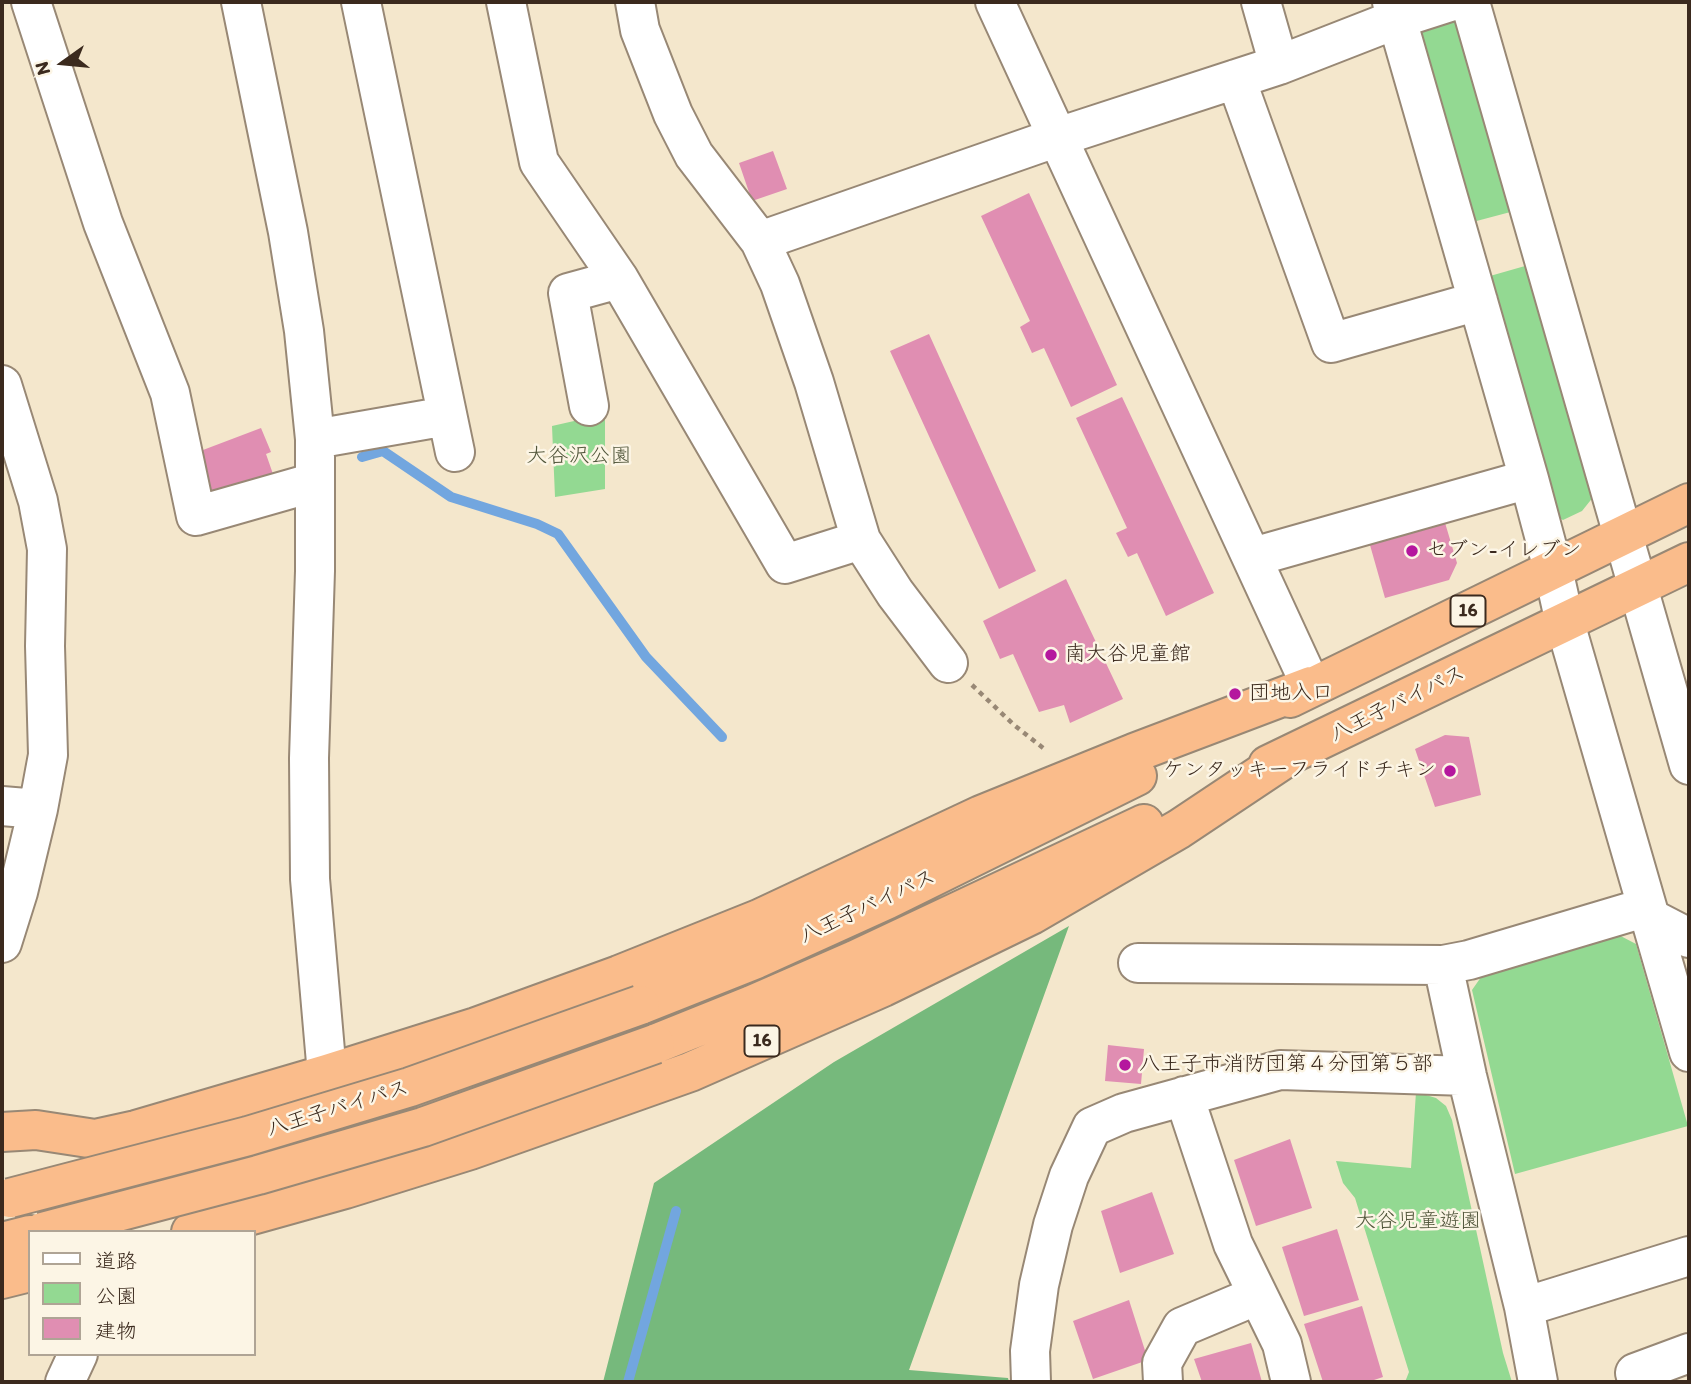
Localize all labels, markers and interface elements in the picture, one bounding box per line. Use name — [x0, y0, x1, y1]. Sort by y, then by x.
north arrow — [28, 28, 98, 98]
text: N — [29, 59, 55, 78]
park label: 大谷沢公園 — [527, 444, 631, 470]
place label: セブン-イレブン — [1426, 538, 1581, 564]
marker: セブン-イレブン — [1404, 543, 1420, 559]
road number: 16 — [1450, 596, 1486, 626]
place label: 南大谷児童館 — [1065, 642, 1191, 668]
marker: 南大谷児童館 — [1043, 647, 1059, 663]
street label: 八王子バイパス — [1326, 660, 1470, 748]
place label: 団地入口 — [1249, 681, 1333, 707]
marker: 団地入口 — [1227, 686, 1243, 702]
place label: ケンタッキーフライドチキン — [1163, 758, 1436, 784]
marker: ケンタッキーフライドチキン — [1442, 763, 1458, 779]
street label: 八王子バイパス — [796, 865, 940, 949]
road number: 16 — [744, 1026, 780, 1056]
place label: 八王子市消防団第４分団第５部 — [1139, 1052, 1433, 1078]
marker: 八王子市消防団第４分団第５部 — [1117, 1057, 1133, 1073]
street label: 八王子バイパス — [264, 1075, 412, 1143]
park label: 大谷児童遊園 — [1355, 1209, 1481, 1235]
legend — [28, 1230, 256, 1356]
text: 道路 — [95, 1248, 137, 1273]
text: 公園 — [95, 1283, 137, 1308]
text: 建物 — [95, 1318, 137, 1343]

